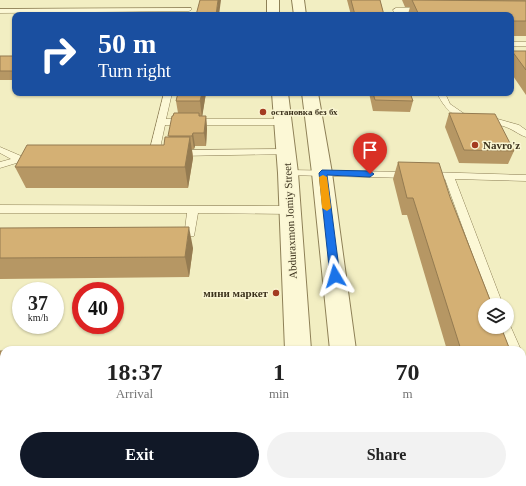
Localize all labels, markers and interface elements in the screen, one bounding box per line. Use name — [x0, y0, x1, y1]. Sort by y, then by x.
icon: right — [32, 28, 84, 80]
text: 50 m — [98, 28, 156, 59]
text: Turn right — [98, 61, 171, 81]
marker: остановка без бх — [258, 107, 268, 117]
place label: остановка без бх — [271, 107, 338, 117]
pin — [353, 133, 387, 174]
icon: arrive — [359, 139, 381, 161]
place label: Navro'z — [483, 139, 520, 151]
marker: Navro'z — [470, 140, 480, 150]
street label: Abduraxmon Jomiy Street — [281, 163, 299, 279]
position arrow — [314, 255, 356, 297]
speed limit sign: 40 — [72, 282, 124, 334]
place label: мини маркет — [203, 287, 269, 299]
marker: мини маркет — [271, 288, 281, 298]
text: 37 — [28, 292, 48, 314]
map controls — [478, 298, 514, 334]
button: layers — [478, 298, 514, 334]
text: km/h — [28, 312, 48, 323]
text: 18:37 — [106, 359, 162, 385]
text: 1 — [273, 359, 285, 385]
text: 70 — [396, 359, 420, 385]
text: Arrival — [116, 386, 153, 401]
text: min — [269, 386, 289, 401]
text: m — [402, 386, 413, 401]
button: Exit — [20, 432, 259, 478]
button: Share — [267, 432, 506, 478]

